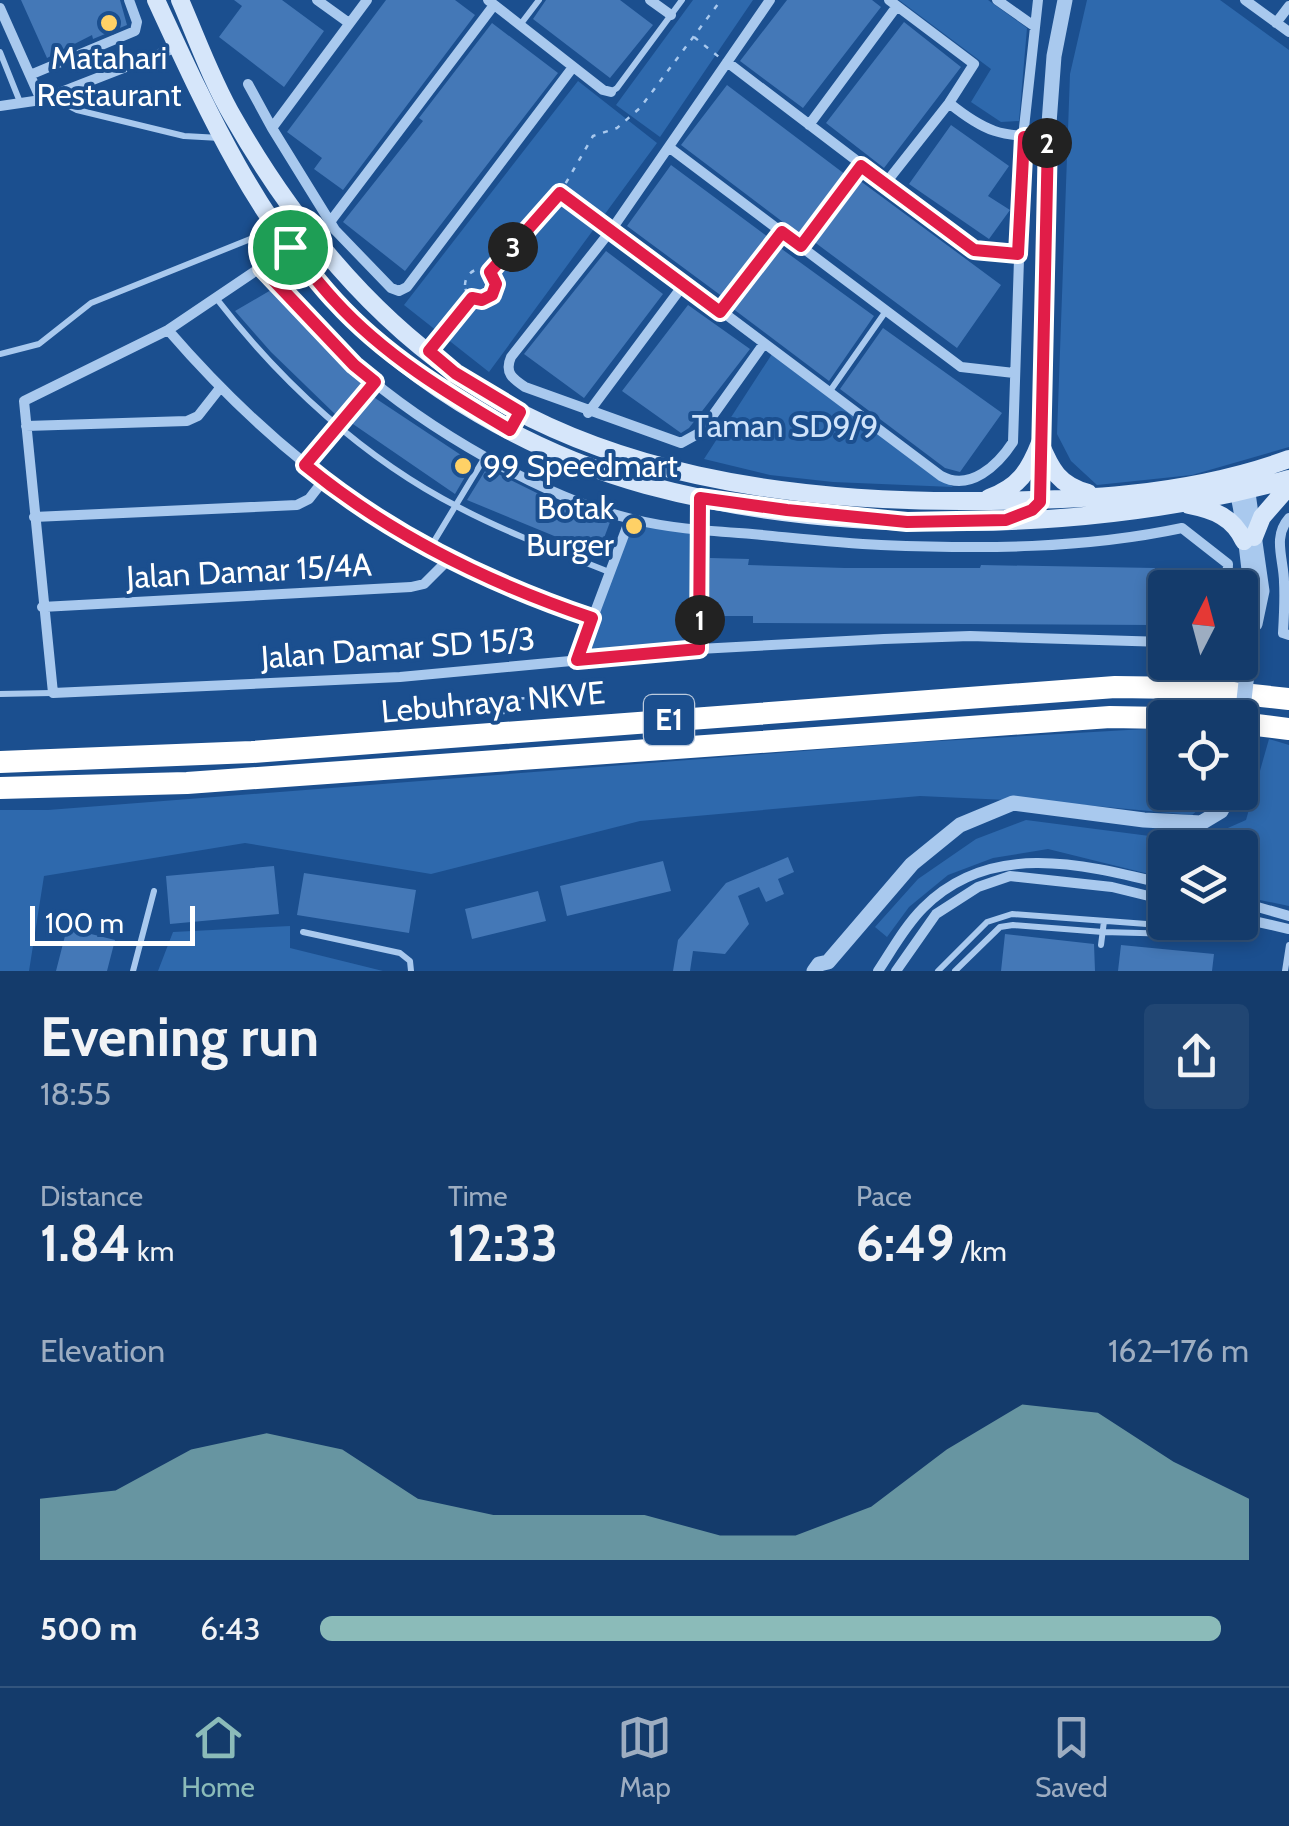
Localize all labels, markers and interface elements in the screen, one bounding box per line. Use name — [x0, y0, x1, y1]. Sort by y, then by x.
marker: Matahari Restaurant — [98, 12, 120, 34]
place label: Matahari Restaurant — [37, 38, 182, 114]
pin: 2 — [1022, 118, 1072, 168]
text: 2 — [1040, 126, 1054, 160]
pin — [248, 205, 333, 290]
icon: arrive — [263, 220, 318, 275]
pin: 3 — [488, 222, 538, 272]
text: 3 — [505, 230, 521, 264]
park label: Taman SD9/9 — [692, 406, 878, 445]
place label: 99 Speedmart — [483, 446, 678, 485]
marker: 99 Speedmart — [452, 455, 474, 477]
place label: Botak Burger — [526, 488, 615, 564]
marker: Botak Burger — [623, 515, 645, 537]
street label: Jalan Damar 15/4A — [124, 545, 373, 596]
north arrow — [1148, 570, 1258, 680]
map controls — [1148, 570, 1258, 940]
pin: 1 — [675, 595, 725, 645]
text: 1 — [695, 603, 705, 637]
street label: Jalan Damar SD 15/3 — [259, 618, 536, 677]
street label: Lebuhraya NKVE — [379, 672, 607, 731]
road number: E1 — [644, 695, 694, 745]
button: locate — [1148, 700, 1258, 810]
button: layers — [1148, 830, 1258, 940]
scale bar — [30, 901, 195, 946]
text: 100 m — [45, 906, 124, 940]
text: Evening run — [40, 1003, 319, 1070]
button: share — [1144, 1004, 1249, 1109]
text: 18:55 — [40, 1074, 111, 1113]
text: Distance — [40, 1179, 143, 1213]
text: Time — [448, 1179, 508, 1213]
text: Pace — [856, 1179, 912, 1213]
text: 1.84 — [40, 1213, 131, 1274]
text: 12:33 — [448, 1213, 558, 1274]
text: 6:49 — [856, 1213, 954, 1274]
text: km — [131, 1234, 174, 1268]
text: /km — [954, 1234, 1007, 1268]
text: Elevation — [40, 1331, 165, 1370]
text: 162–176 m — [1108, 1331, 1249, 1370]
text: 500 m — [40, 1609, 137, 1648]
text: 6:43 — [200, 1609, 261, 1648]
tab: Home — [181, 1710, 255, 1804]
tab: Map — [617, 1710, 672, 1804]
tab: Saved — [1035, 1710, 1108, 1804]

